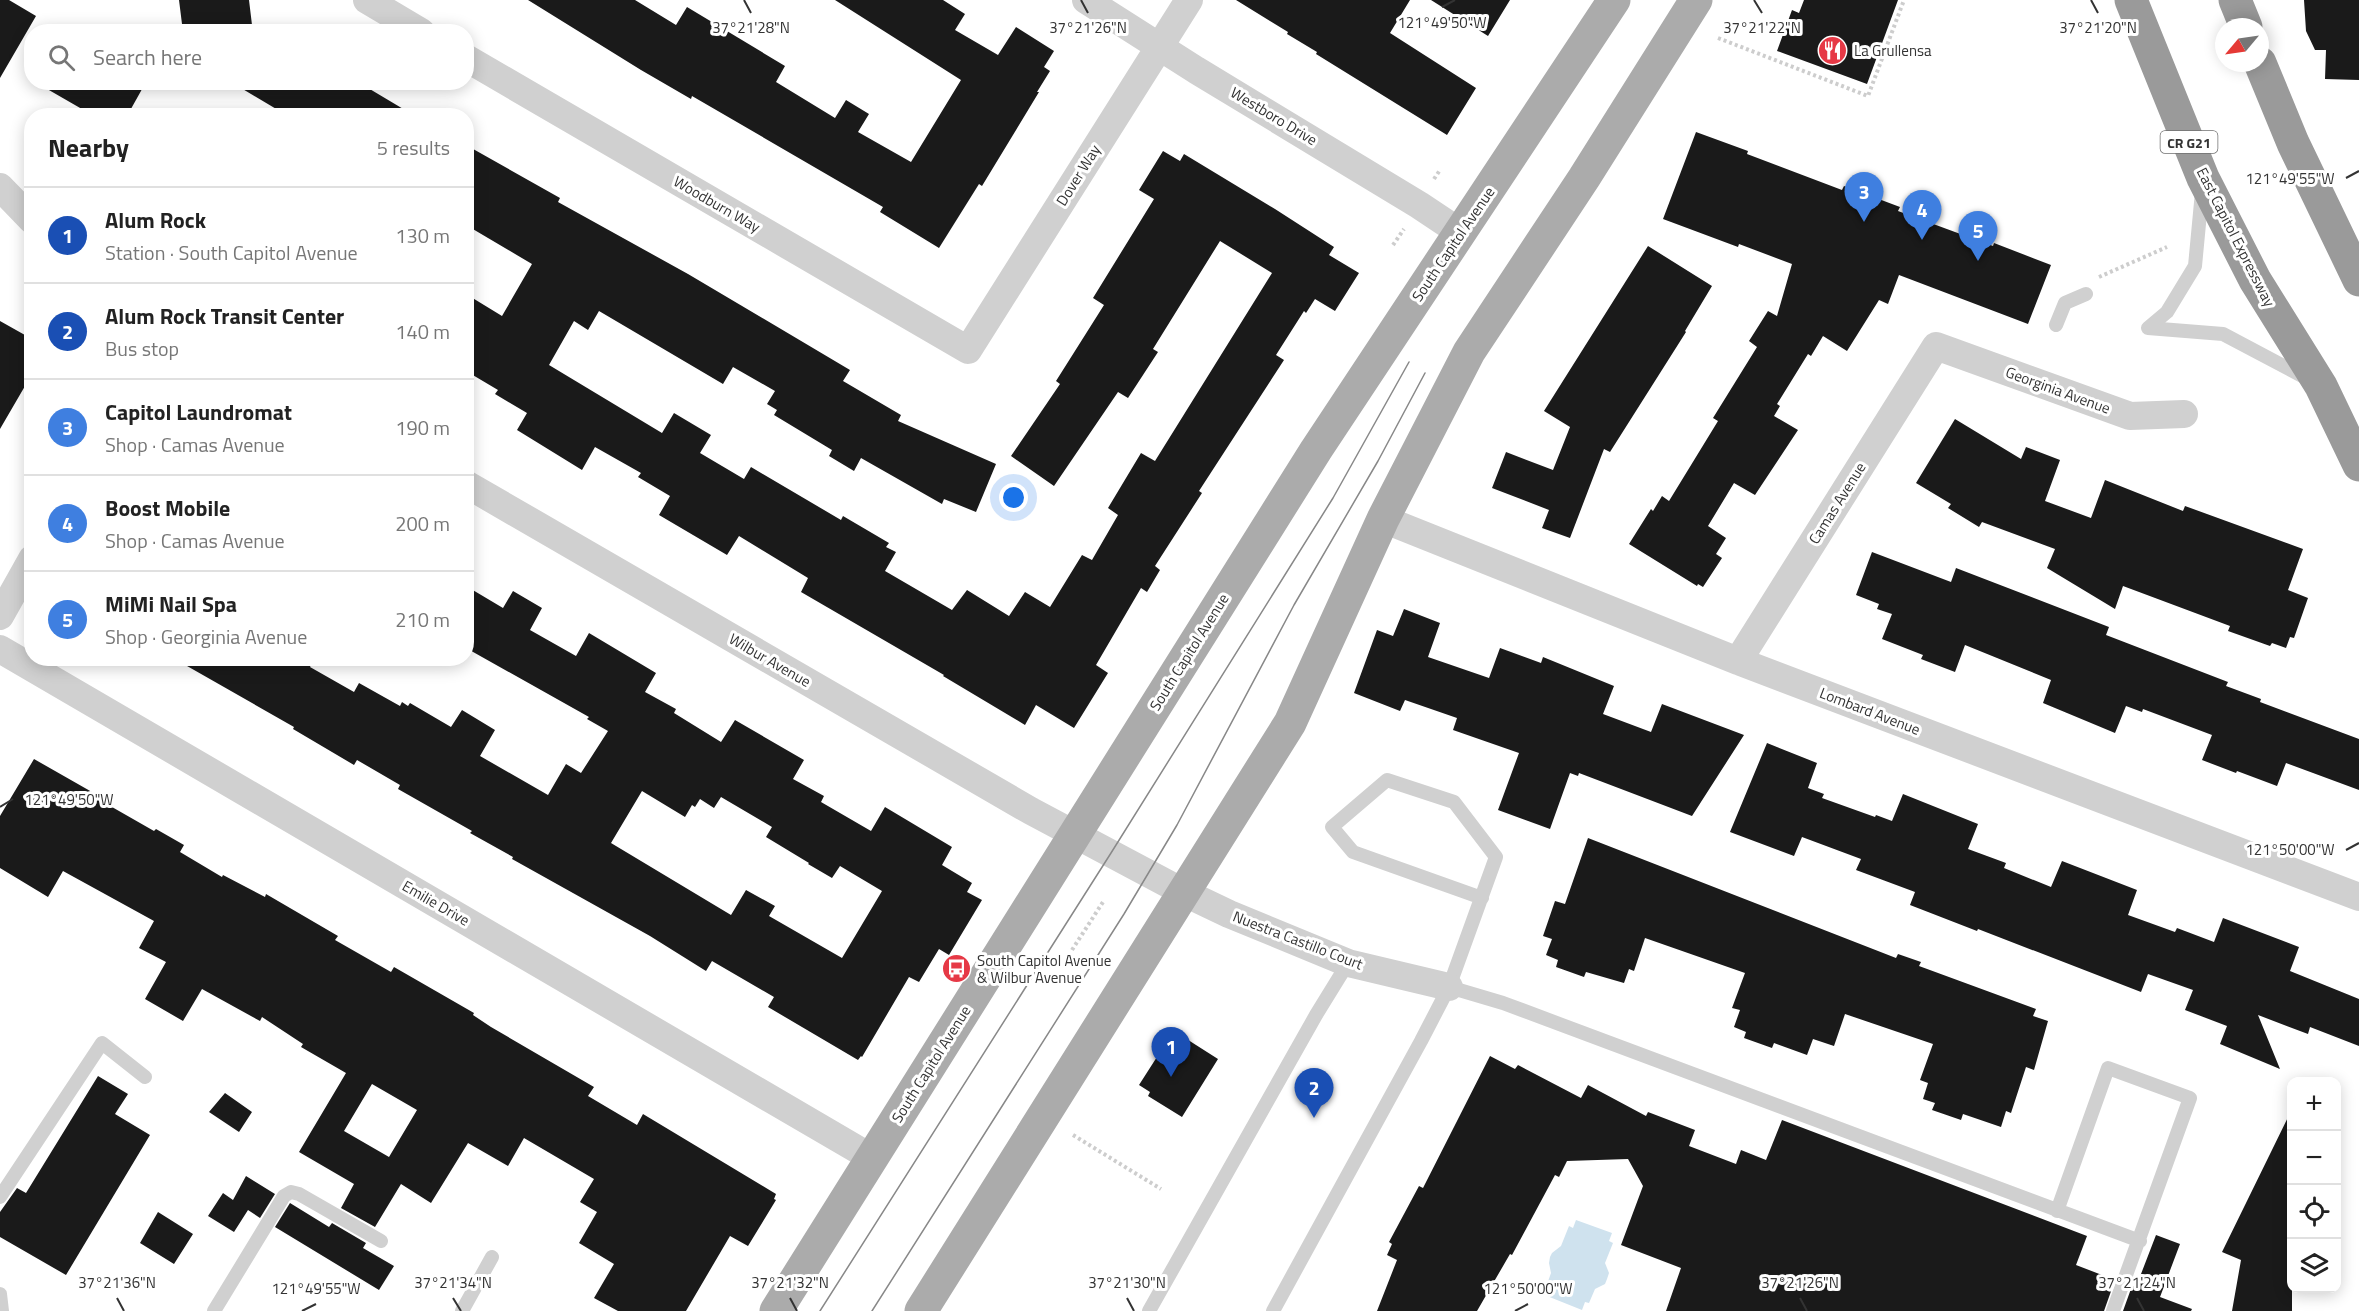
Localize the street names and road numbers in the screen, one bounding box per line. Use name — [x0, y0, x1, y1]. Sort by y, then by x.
street label: Westboro Drive — [1226, 81, 1322, 151]
road number: CR G21 — [2160, 131, 2218, 153]
street label: Dover Way — [1050, 140, 1106, 210]
street label: East Capitol Expressway — [2191, 163, 2281, 311]
street label: Woodburn Way — [669, 170, 765, 238]
street label: South Capitol Avenue — [1406, 182, 1500, 306]
street label: Georginia Avenue — [2002, 360, 2114, 420]
street label: Camas Avenue — [1803, 457, 1871, 549]
street label: South Capitol Avenue — [1144, 589, 1234, 715]
street label: Wilbur Avenue — [725, 627, 815, 693]
street label: Lombard Avenue — [1816, 681, 1924, 741]
street label: Emilie Drive — [398, 874, 474, 932]
street label: Nuestra Castillo Court — [1230, 905, 1367, 976]
street label: South Capitol Avenue — [886, 1001, 976, 1127]

